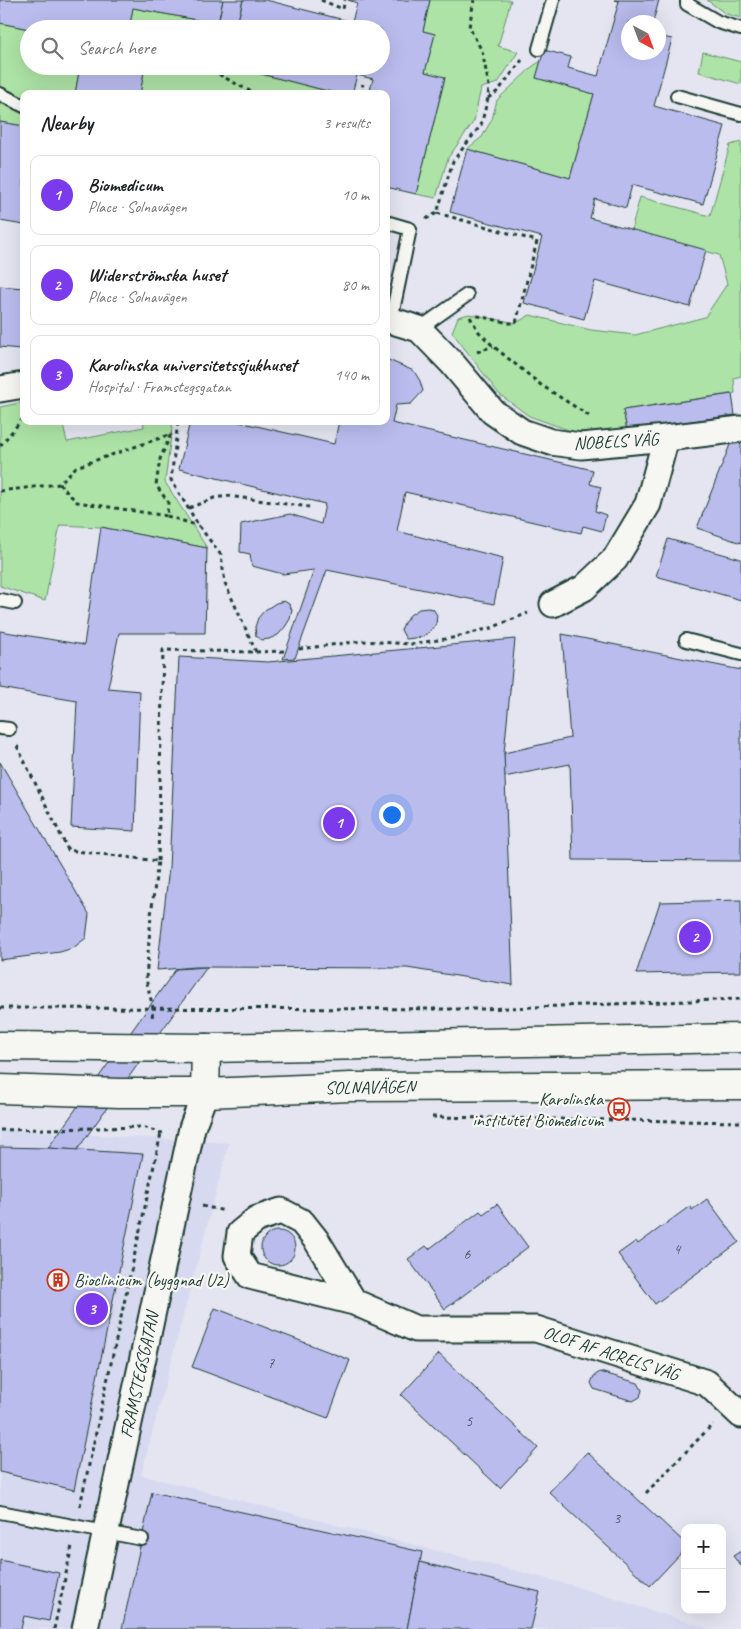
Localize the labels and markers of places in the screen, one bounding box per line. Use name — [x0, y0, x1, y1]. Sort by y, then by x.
pin: 1 — [323, 804, 355, 842]
pin: 2 — [679, 918, 711, 956]
place label: Karolinska institutet Biomedicum — [472, 1088, 605, 1131]
bus stop icon: Karolinska institutet Biomedicum — [607, 1097, 631, 1121]
building icon: Bioclinicum (byggnad U2) — [46, 1268, 70, 1292]
place label: Bioclinicum (byggnad U2) — [74, 1269, 230, 1291]
pin: 3 — [76, 1290, 108, 1328]

